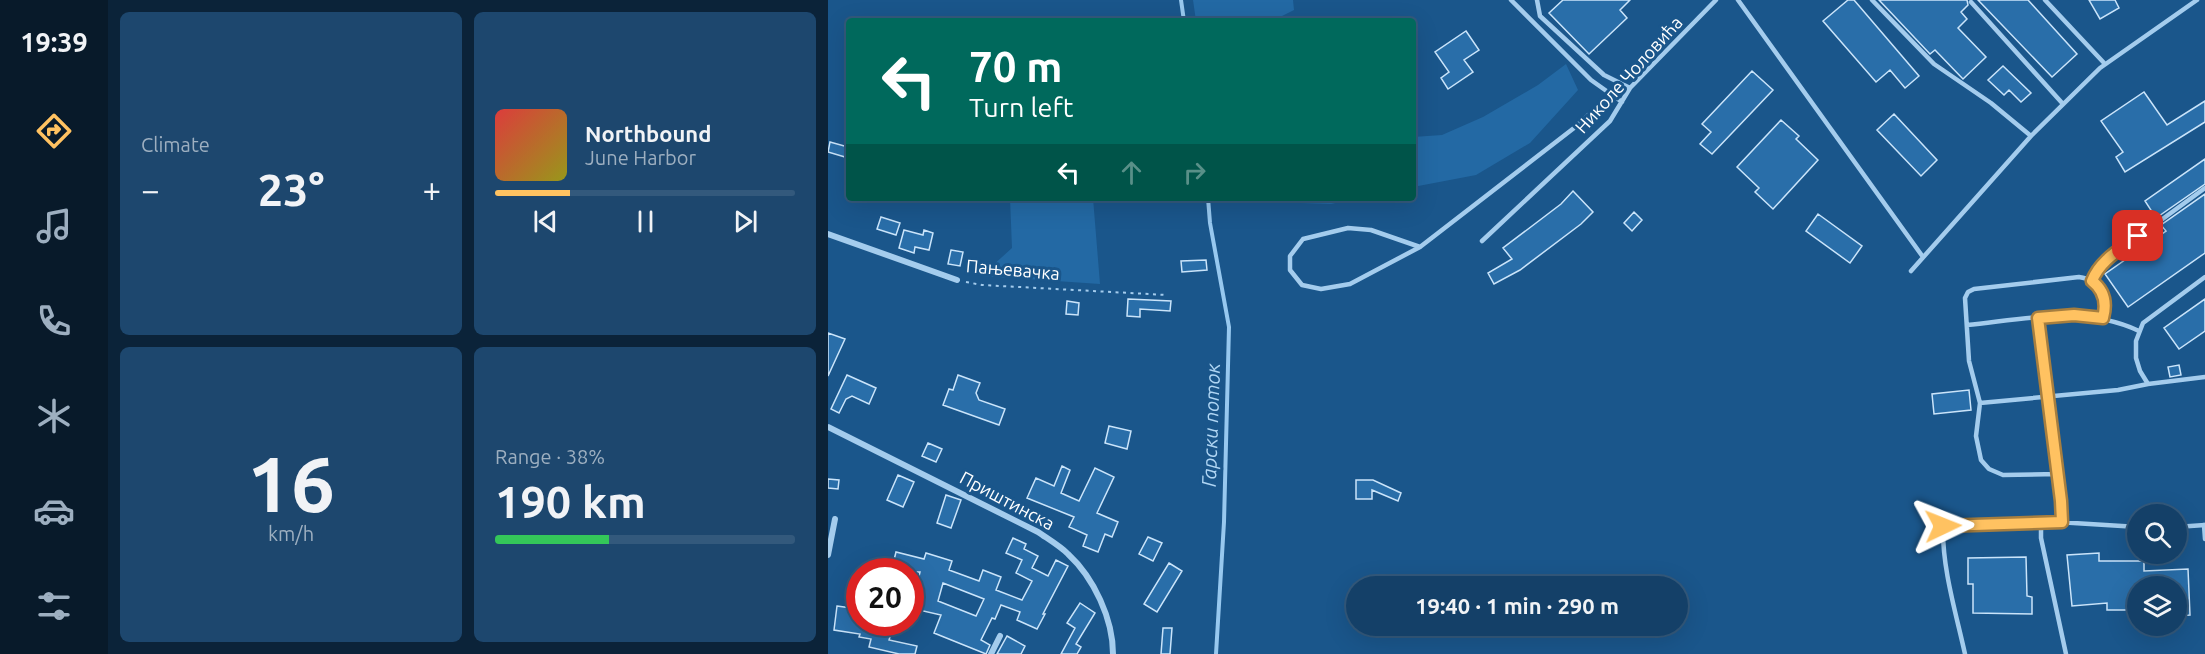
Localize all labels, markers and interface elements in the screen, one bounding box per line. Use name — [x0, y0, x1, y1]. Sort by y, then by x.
street label: Николе Чоловића — [1571, 12, 1686, 137]
text: 19:39 — [20, 27, 88, 57]
icon: left — [870, 42, 948, 120]
text: 70 m — [969, 43, 1063, 90]
text: Turn left — [969, 92, 1073, 122]
icon: directions — [33, 110, 75, 152]
text: Northbound — [585, 121, 711, 146]
text: Climate — [141, 133, 210, 156]
text: June Harbor — [585, 146, 696, 169]
icon: left — [1052, 156, 1085, 189]
icon: ahead — [1115, 156, 1148, 189]
icon: right — [1178, 156, 1211, 189]
text: 23° — [258, 164, 324, 215]
text: − — [141, 171, 160, 208]
text: + — [422, 171, 441, 208]
icon: music — [33, 205, 75, 247]
icon: previous — [529, 205, 562, 238]
icon: pause — [629, 205, 662, 238]
icon: next — [729, 205, 762, 238]
pin — [2112, 210, 2163, 261]
icon: arrive — [2121, 219, 2154, 252]
street label: Пањевачка — [965, 255, 1061, 283]
icon: phone — [33, 300, 75, 342]
water label: Гарски поток — [1197, 362, 1224, 487]
icon: climate — [33, 395, 75, 437]
text: 16 — [247, 439, 335, 527]
text: Range · 38% — [495, 445, 605, 468]
street label: Приштинска — [957, 467, 1058, 533]
text: 190 km — [495, 476, 646, 527]
icon: car — [33, 490, 75, 532]
position arrow — [1911, 494, 1975, 558]
map controls — [2127, 504, 2187, 636]
button: search — [2127, 504, 2187, 564]
text: km/h — [268, 522, 314, 545]
speed limit sign: 20 — [846, 558, 924, 636]
button: layers — [2127, 576, 2187, 636]
icon: filters — [33, 585, 75, 627]
text: 19:40 · 1 min · 290 m — [1415, 593, 1619, 618]

